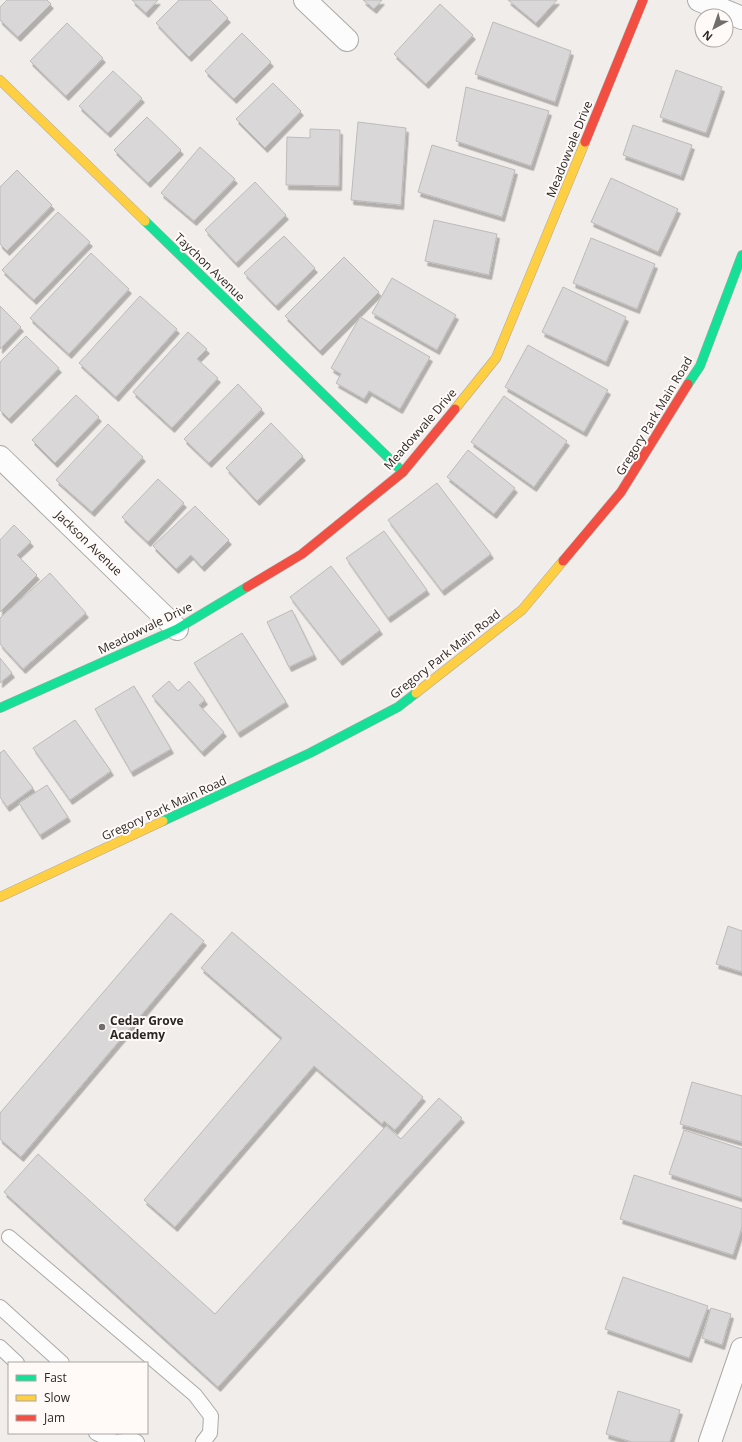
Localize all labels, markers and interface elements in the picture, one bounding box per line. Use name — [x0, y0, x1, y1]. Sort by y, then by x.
north arrow — [694, 8, 734, 48]
text: N — [699, 27, 716, 45]
street label: Meadowvale Drive — [542, 98, 596, 200]
street label: Taychon Avenue — [171, 229, 249, 305]
street label: Gregory Park Main Road — [612, 353, 696, 479]
street label: Meadowvale Drive — [380, 384, 460, 473]
street label: Jackson Avenue — [51, 506, 126, 580]
street label: Meadowvale Drive — [95, 598, 195, 658]
street label: Gregory Park Main Road — [386, 605, 504, 703]
street label: Gregory Park Main Road — [99, 772, 229, 844]
place label: Cedar Grove Academy — [110, 1012, 184, 1043]
marker: Cedar Grove Academy — [97, 1022, 107, 1032]
legend — [8, 1362, 148, 1434]
text: Fast — [44, 1369, 67, 1386]
text: Slow — [44, 1389, 71, 1406]
text: Jam — [43, 1409, 65, 1426]

